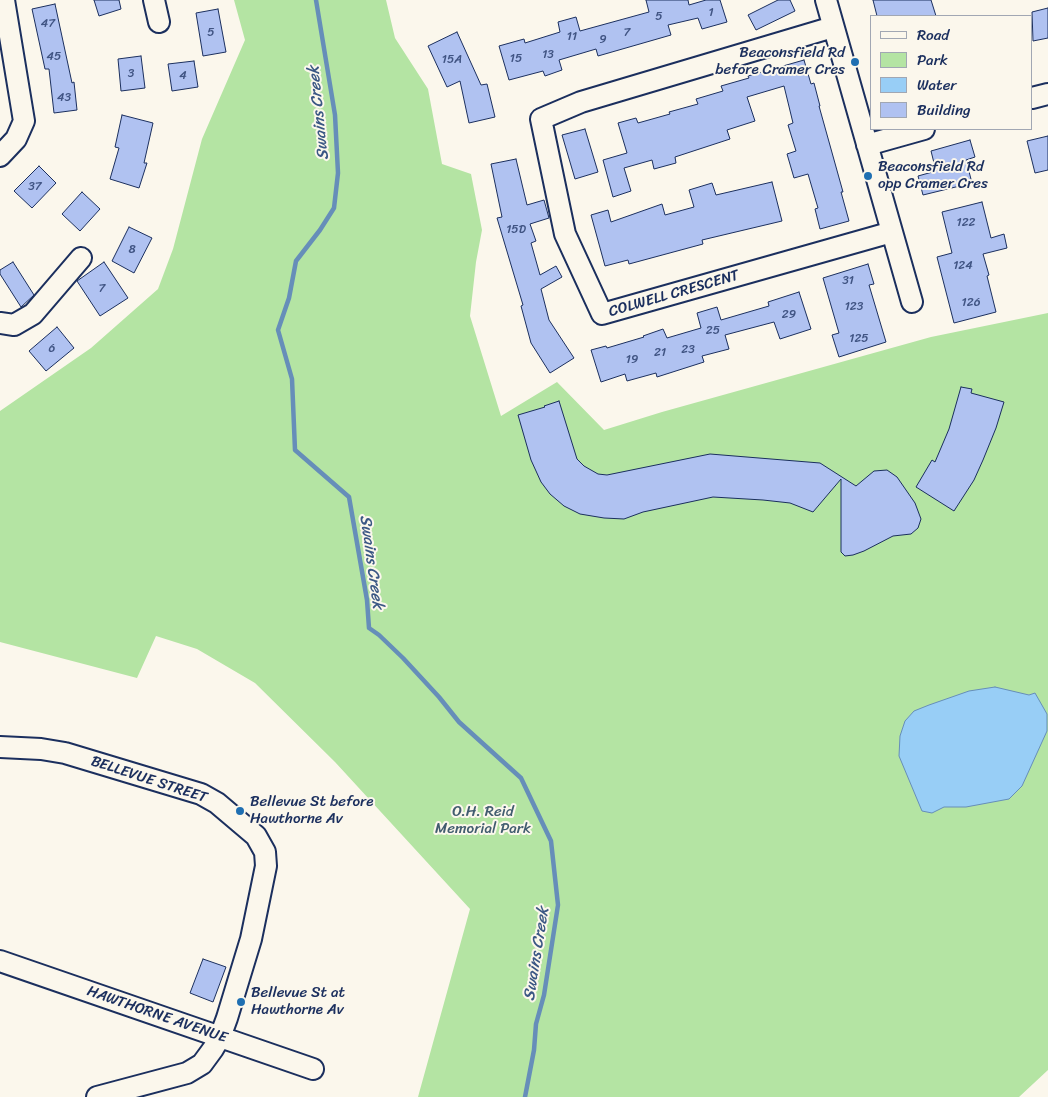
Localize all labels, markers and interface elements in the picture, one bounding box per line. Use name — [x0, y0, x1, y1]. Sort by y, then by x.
house number: 1 — [708, 6, 714, 20]
house number: 5 — [655, 10, 663, 24]
legend — [870, 15, 1033, 130]
house number: 47 — [41, 17, 55, 31]
text: Road — [917, 22, 949, 48]
house number: 5 — [207, 26, 215, 40]
house number: 7 — [624, 26, 630, 40]
house number: 11 — [567, 30, 577, 44]
house number: 9 — [599, 33, 607, 47]
place label: Beaconsfield Rd before Cramer Cres — [715, 44, 845, 79]
text: Park — [917, 47, 948, 73]
house number: 13 — [542, 48, 554, 62]
house number: 45 — [47, 50, 61, 64]
house number: 15 — [510, 52, 522, 66]
house number: 15A — [442, 53, 462, 67]
marker: Beaconsfield Rd before Cramer Cres — [849, 56, 861, 68]
water label: Swains Creek — [305, 65, 333, 161]
house number: 3 — [128, 67, 134, 81]
house number: 4 — [179, 69, 187, 83]
text: Water — [917, 72, 957, 98]
house number: 43 — [57, 91, 71, 105]
text: Building — [917, 97, 971, 123]
place label: Beaconsfield Rd opp Cramer Cres — [878, 158, 988, 193]
marker: Beaconsfield Rd opp Cramer Cres — [862, 170, 874, 182]
house number: 37 — [28, 180, 42, 194]
house number: 122 — [957, 216, 975, 230]
house number: 15D — [506, 223, 526, 237]
house number: 8 — [128, 243, 136, 257]
house number: 124 — [953, 259, 973, 273]
street label: COLWELL CRESCENT — [607, 267, 741, 321]
house number: 31 — [842, 274, 854, 288]
house number: 7 — [99, 282, 105, 296]
house number: 126 — [962, 296, 980, 310]
house number: 123 — [845, 300, 863, 314]
house number: 29 — [782, 308, 796, 322]
house number: 25 — [706, 324, 720, 338]
house number: 125 — [849, 332, 869, 346]
house number: 6 — [49, 342, 55, 356]
house number: 23 — [681, 343, 695, 357]
house number: 21 — [654, 346, 666, 360]
house number: 19 — [626, 353, 638, 367]
water label: Swains Creek — [355, 514, 387, 610]
street label: BELLEVUE STREET — [89, 753, 209, 807]
place label: Bellevue St before Hawthorne Av — [250, 793, 373, 828]
park label: O.H. Reid Memorial Park — [435, 803, 531, 838]
marker: Bellevue St before Hawthorne Av — [234, 805, 246, 817]
water label: Swains Creek — [520, 906, 554, 1002]
street label: HAWTHORNE AVENUE — [84, 983, 230, 1047]
place label: Bellevue St at Hawthorne Av — [251, 984, 345, 1019]
marker: Bellevue St at Hawthorne Av — [235, 996, 247, 1008]

